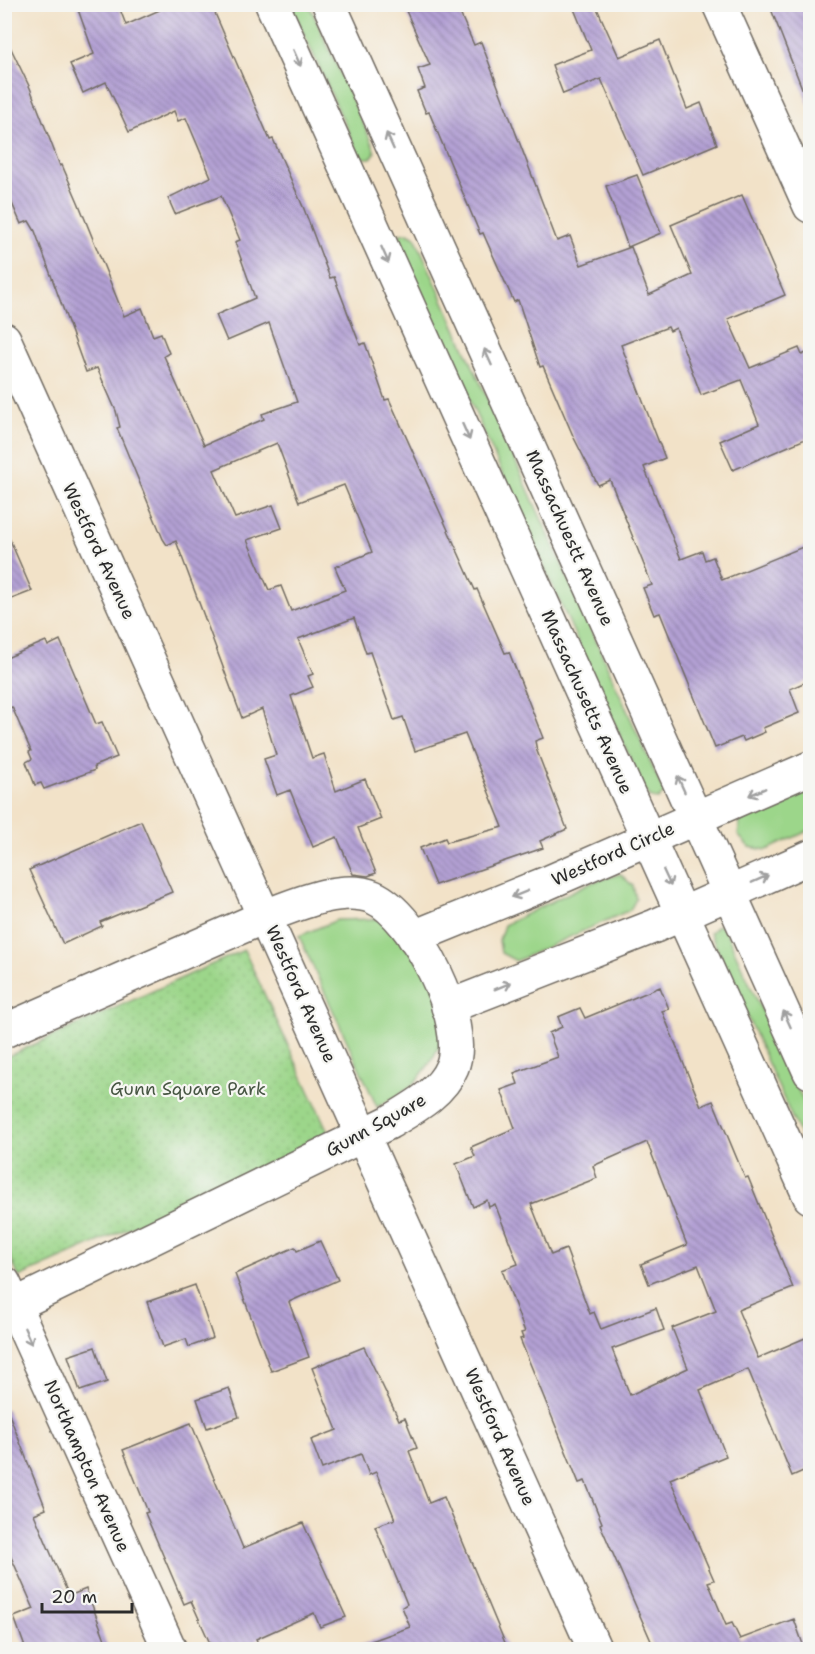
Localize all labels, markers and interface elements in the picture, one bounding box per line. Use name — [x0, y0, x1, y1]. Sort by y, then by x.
one-way arrow — [291, 48, 303, 66]
one-way arrow — [384, 133, 396, 151]
one-way arrow — [380, 245, 392, 263]
one-way arrow — [482, 349, 493, 367]
one-way arrow — [460, 423, 472, 441]
street label: Massachuestt Avenue — [520, 446, 620, 630]
street label: Westford Avenue — [57, 479, 141, 623]
street label: Massachusetts Avenue — [536, 606, 638, 798]
one-way arrow — [675, 775, 686, 793]
one-way arrow — [748, 787, 766, 798]
street label: Westford Circle — [548, 816, 678, 892]
one-way arrow — [661, 869, 673, 887]
one-way arrow — [751, 873, 769, 884]
one-way arrow — [511, 889, 530, 900]
street label: Westford Avenue — [260, 921, 342, 1067]
one-way arrow — [493, 980, 511, 991]
one-way arrow — [780, 1010, 792, 1028]
park label: Gunn Square Park — [110, 1077, 266, 1101]
street label: Gunn Square — [322, 1088, 430, 1162]
one-way arrow — [23, 1327, 35, 1345]
street label: Westford Avenue — [459, 1364, 541, 1510]
street label: Northampton Avenue — [38, 1376, 136, 1556]
scale bar — [42, 1576, 132, 1614]
text: 20 m — [51, 1585, 97, 1609]

